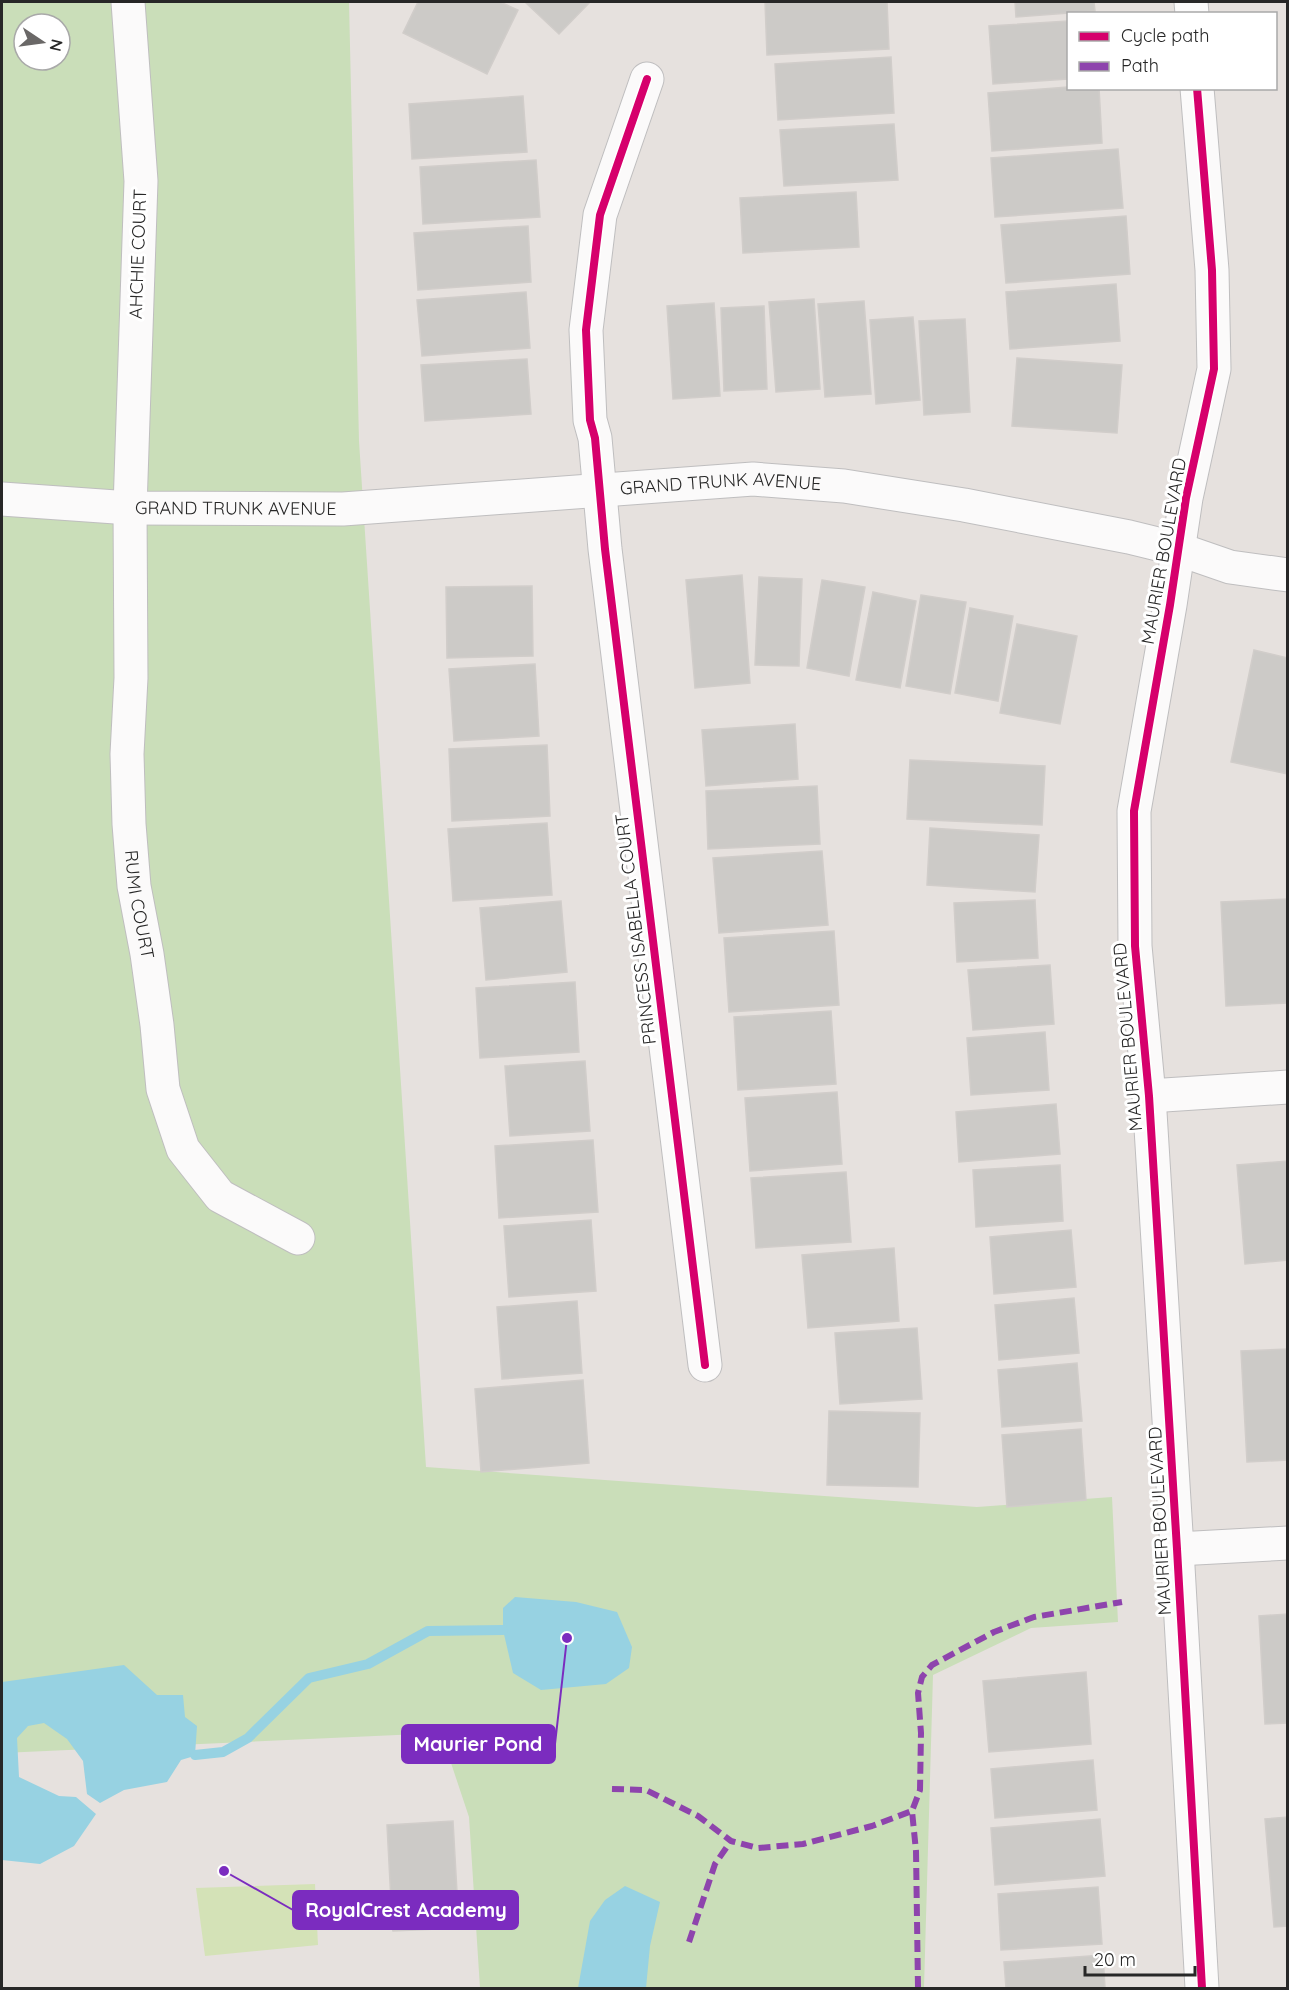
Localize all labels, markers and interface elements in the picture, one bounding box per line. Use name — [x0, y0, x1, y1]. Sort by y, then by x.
north arrow — [12, 12, 72, 72]
legend — [1067, 12, 1277, 90]
text: Cycle path — [1121, 24, 1209, 47]
text: N — [46, 37, 68, 53]
text: Path — [1121, 54, 1159, 77]
street label: AHCHIE COURT — [124, 188, 151, 319]
street label: MAURIER BOULEVARD — [1136, 456, 1191, 646]
street label: GRAND TRUNK AVENUE — [619, 467, 822, 500]
street label: GRAND TRUNK AVENUE — [135, 496, 336, 520]
street label: PRINCESS ISABELLA COURT — [610, 812, 661, 1046]
street label: RUMI COURT — [120, 849, 160, 961]
street label: MAURIER BOULEVARD — [1108, 942, 1147, 1132]
street label: MAURIER BOULEVARD — [1143, 1426, 1176, 1616]
callout: Maurier Pond — [402, 1725, 555, 1763]
text: Maurier Pond — [414, 1731, 542, 1756]
callout: RoyalCrest Academy — [293, 1891, 518, 1929]
text: RoyalCrest Academy — [305, 1897, 507, 1922]
scale bar — [1085, 1939, 1194, 1977]
text: 20 m — [1094, 1948, 1136, 1971]

